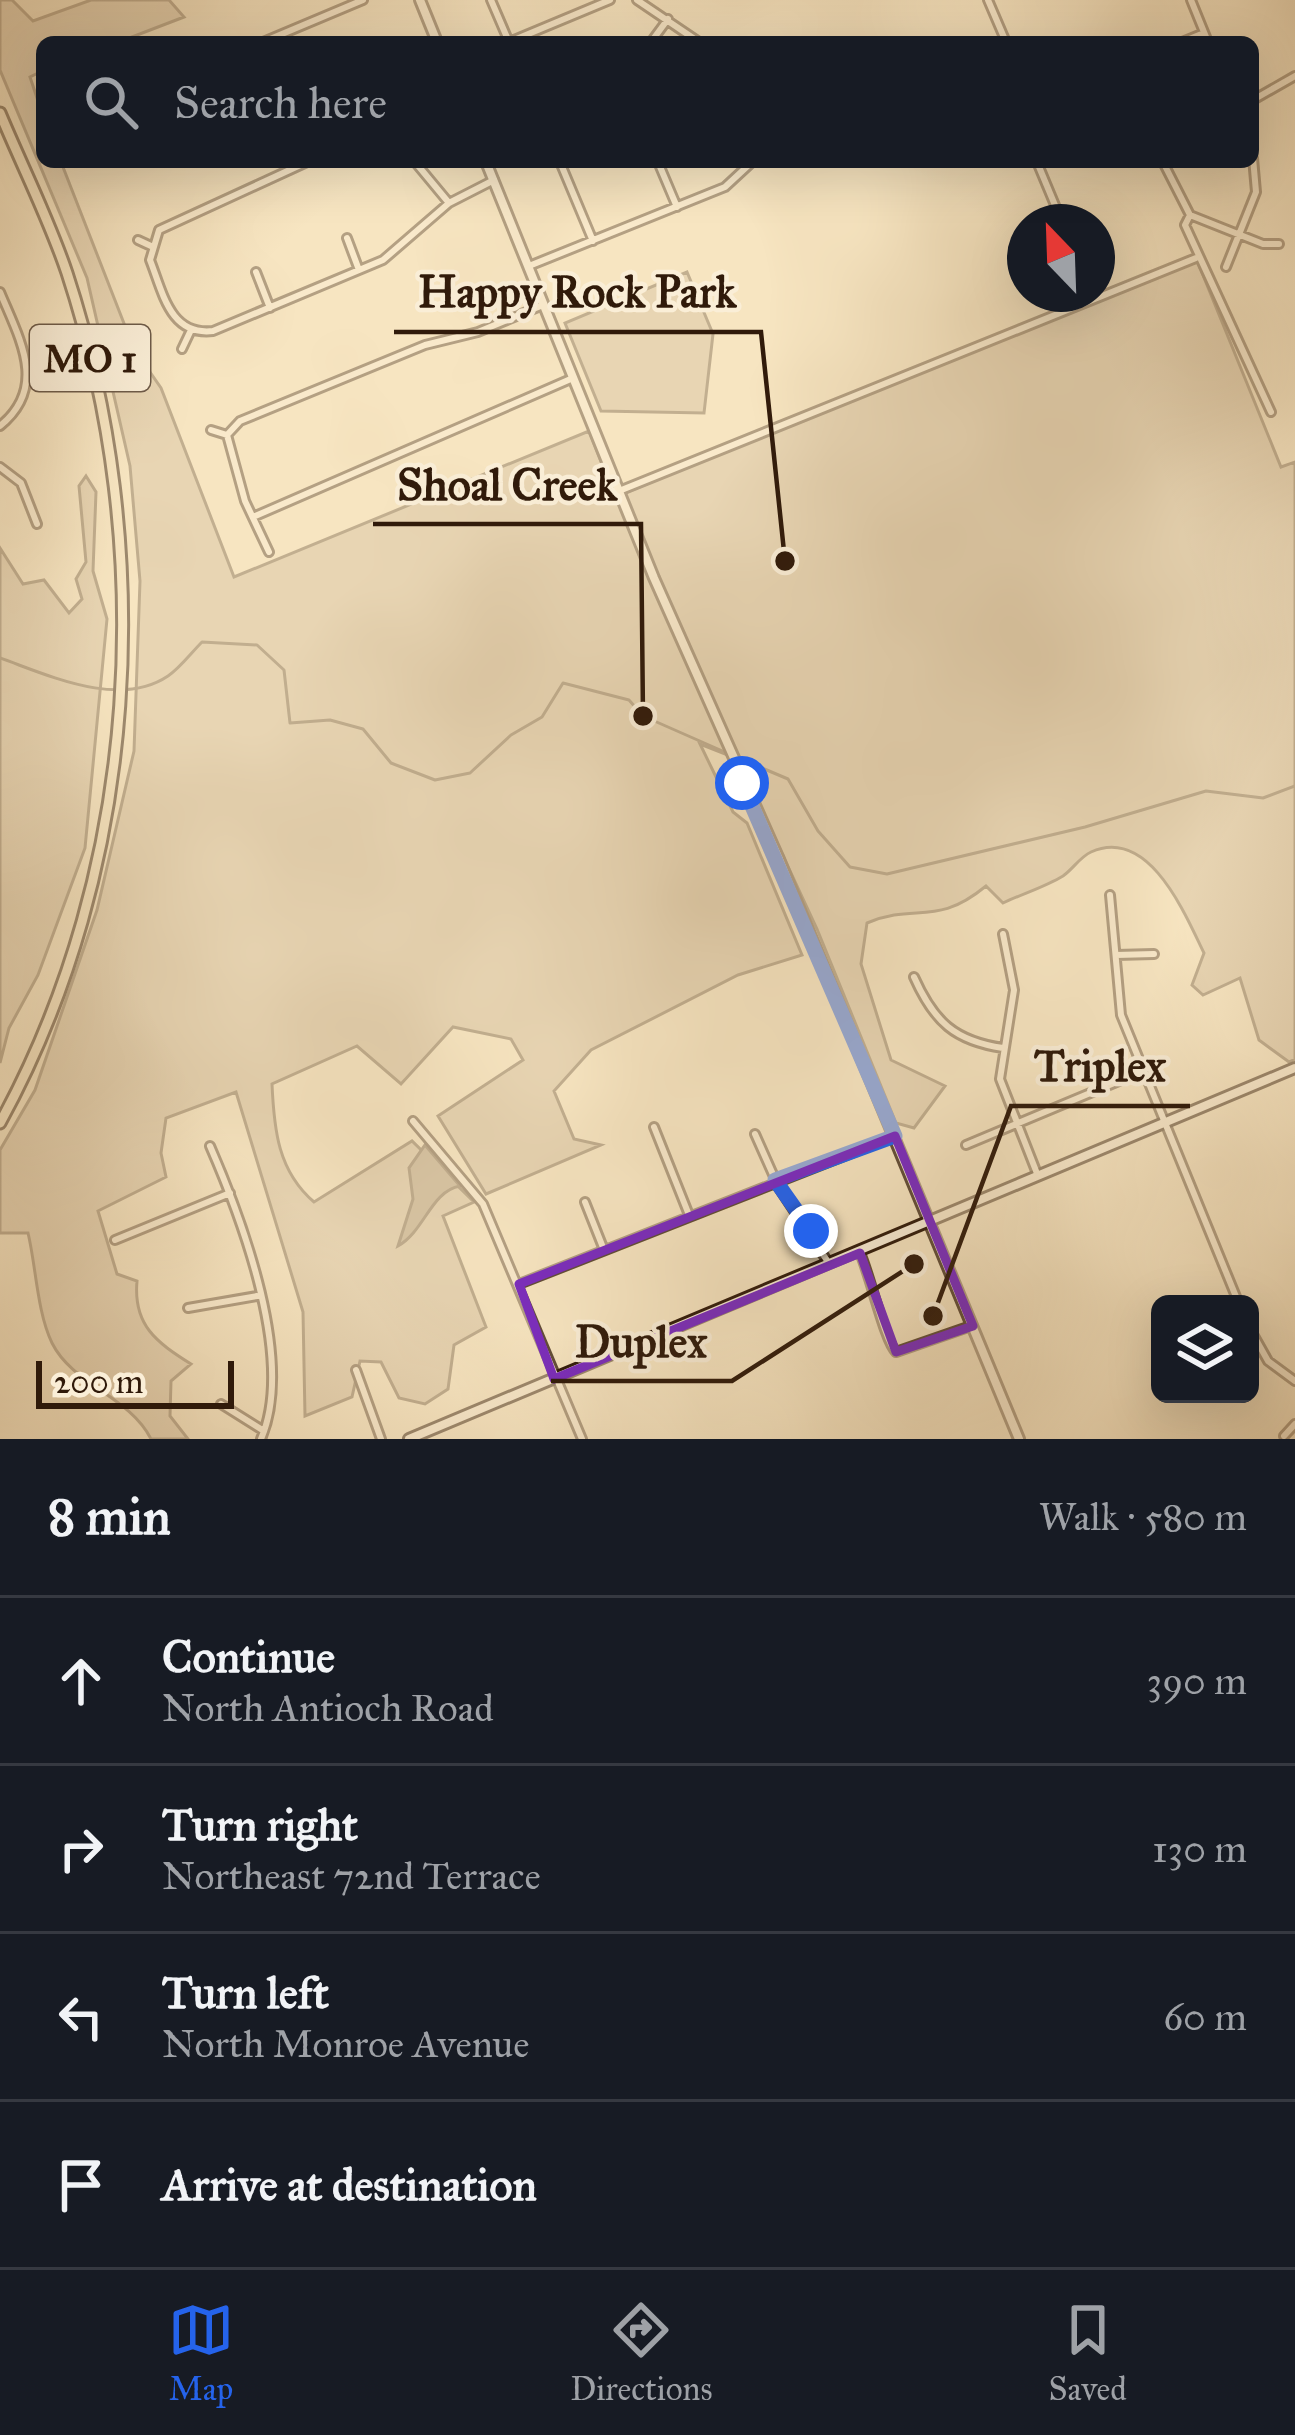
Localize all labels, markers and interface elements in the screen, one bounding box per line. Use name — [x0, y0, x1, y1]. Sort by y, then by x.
search box — [36, 36, 1259, 168]
icon: search — [78, 69, 144, 135]
text: Search here — [174, 75, 387, 130]
north arrow — [1007, 204, 1115, 312]
callout: Happy Rock Park — [394, 251, 761, 332]
text: Happy Rock Park — [418, 264, 737, 319]
road number: MO 1 — [30, 325, 150, 391]
callout: Shoal Creek — [373, 443, 641, 524]
text: Shoal Creek — [397, 457, 618, 512]
route start — [715, 756, 769, 810]
callout: Triplex — [1011, 1025, 1190, 1106]
text: Triplex — [1034, 1038, 1167, 1093]
route end — [784, 1204, 838, 1258]
map controls — [1151, 1295, 1259, 1403]
button: layers — [1151, 1295, 1259, 1403]
callout: Duplex — [551, 1300, 732, 1381]
text: Duplex — [575, 1314, 708, 1369]
scale bar — [36, 1355, 234, 1408]
text: 200 m — [54, 1362, 144, 1402]
text: 8 min — [48, 1486, 171, 1548]
text: Walk · 580 m — [1039, 1493, 1247, 1541]
text: Continue — [162, 1629, 335, 1684]
icon: ahead — [48, 1648, 114, 1714]
text: 390 m — [1147, 1657, 1247, 1705]
text: North Antioch Road — [162, 1684, 494, 1732]
text: Turn right — [162, 1797, 358, 1852]
icon: right — [48, 1816, 114, 1882]
text: 130 m — [1152, 1825, 1247, 1873]
text: Northeast 72nd Terrace — [162, 1852, 541, 1900]
text: Turn left — [162, 1965, 329, 2020]
icon: left — [48, 1984, 114, 2050]
text: 60 m — [1163, 1993, 1247, 2041]
text: North Monroe Avenue — [162, 2020, 530, 2068]
icon: arrive — [48, 2152, 114, 2218]
text: Arrive at destination — [162, 2157, 537, 2212]
tab: Map — [168, 2297, 234, 2409]
tab: Directions — [570, 2297, 712, 2409]
tab: Saved — [1049, 2297, 1127, 2409]

